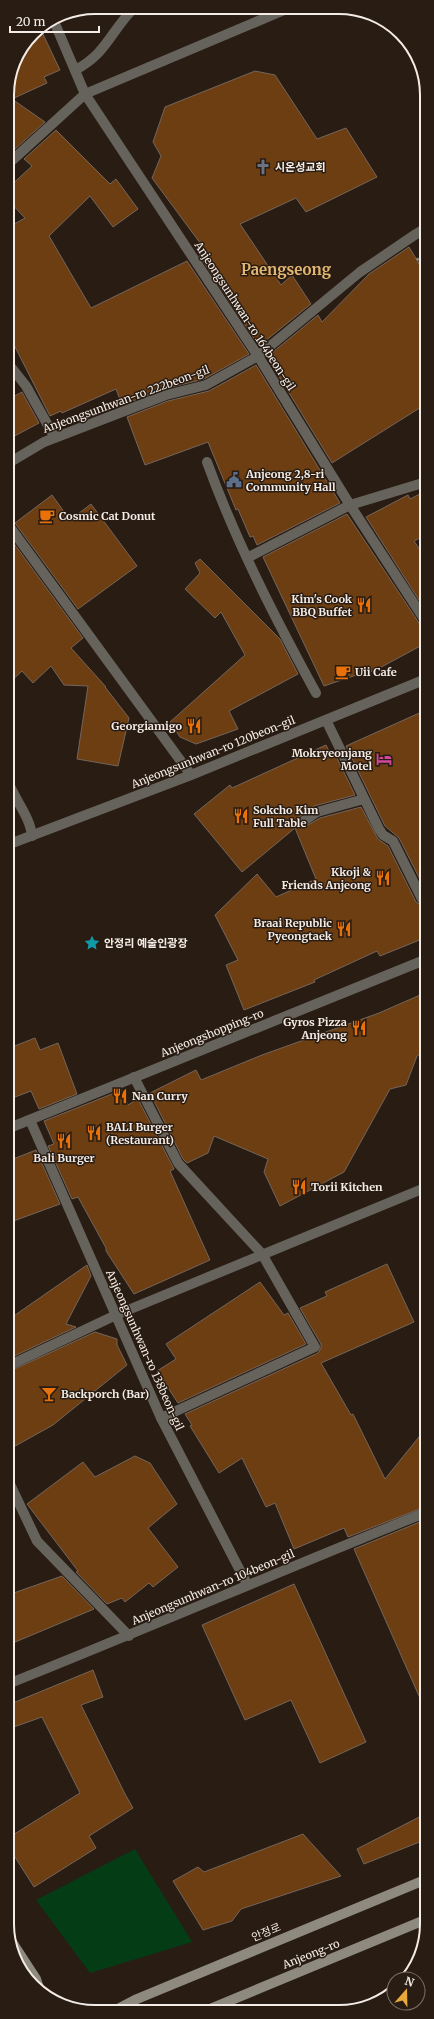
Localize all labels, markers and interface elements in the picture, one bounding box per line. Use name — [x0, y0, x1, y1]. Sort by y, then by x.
scale bar — [10, 8, 99, 34]
text: 20 m — [16, 14, 45, 29]
church icon: 시온성교회 — [254, 158, 272, 176]
place label: 시온성교회 — [275, 160, 326, 174]
street label: Anjeongsunhwan-ro 164beon-gil — [191, 238, 299, 394]
district label: Paengseong — [241, 260, 332, 279]
street label: Anjeongsunhwan-ro 222beon-gil — [40, 362, 212, 436]
place label: Anjeong 2,8-ri Community Hall — [245, 467, 336, 494]
public building icon: Anjeong 2,8-ri Community Hall — [225, 471, 243, 489]
cafe icon: Cosmic Cat Donut — [38, 507, 56, 525]
place label: Cosmic Cat Donut — [59, 509, 156, 523]
place label: Kim's Cook BBQ Buffet — [291, 592, 353, 619]
restaurant icon: Kim's Cook BBQ Buffet — [355, 596, 373, 614]
cafe icon: Uii Cafe — [334, 663, 352, 681]
place label: Uii Cafe — [355, 665, 397, 679]
street label: Anjeongsunhwan-ro 120beon-gil — [128, 712, 297, 792]
restaurant icon: Georgiamigo — [185, 717, 203, 735]
place label: Georgiamigo — [111, 719, 182, 733]
place label: Mokryeonjang Motel — [292, 746, 372, 773]
hotel icon: Mokryeonjang Motel — [375, 750, 393, 768]
place label: Sokcho Kim Full Table — [253, 803, 318, 830]
restaurant icon: Sokcho Kim Full Table — [232, 807, 250, 825]
place label: Kkoji & Friends Anjeong — [282, 865, 372, 892]
restaurant icon: Kkoji & Friends Anjeong — [374, 869, 392, 887]
place label: Braai Republic Pyeongtaek — [254, 916, 333, 943]
restaurant icon: Braai Republic Pyeongtaek — [335, 920, 353, 938]
place icon: 안정리 예술인광장 — [83, 934, 101, 952]
place label: 안정리 예술인광장 — [104, 936, 188, 950]
street label: Anjeongshopping-ro — [157, 1006, 266, 1060]
place label: Gyros Pizza Anjeong — [283, 1015, 347, 1042]
restaurant icon: Gyros Pizza Anjeong — [350, 1019, 368, 1037]
restaurant icon: Nan Curry — [111, 1087, 129, 1105]
place label: Nan Curry — [132, 1089, 188, 1103]
place label: BALI Burger (Restaurant) — [106, 1120, 174, 1147]
restaurant icon: BALI Burger (Restaurant) — [85, 1124, 103, 1142]
restaurant icon: Bali Burger — [55, 1132, 73, 1150]
place label: Bali Burger — [33, 1151, 95, 1165]
restaurant icon: Torii Kitchen — [290, 1178, 308, 1196]
place label: Torii Kitchen — [311, 1180, 383, 1194]
street label: Anjeongsunhwan-ro 138beon-gil — [103, 1267, 187, 1433]
bar icon: Backporch (Bar) — [40, 1385, 58, 1403]
place label: Backporch (Bar) — [61, 1387, 149, 1401]
street label: Anjeongsunhwan-ro 104beon-gil — [129, 1546, 297, 1628]
street label: 안정로 — [249, 1920, 283, 1944]
street label: Anjeong-ro — [280, 1936, 342, 1972]
north arrow — [386, 1971, 426, 2011]
text: N — [403, 1974, 416, 1990]

